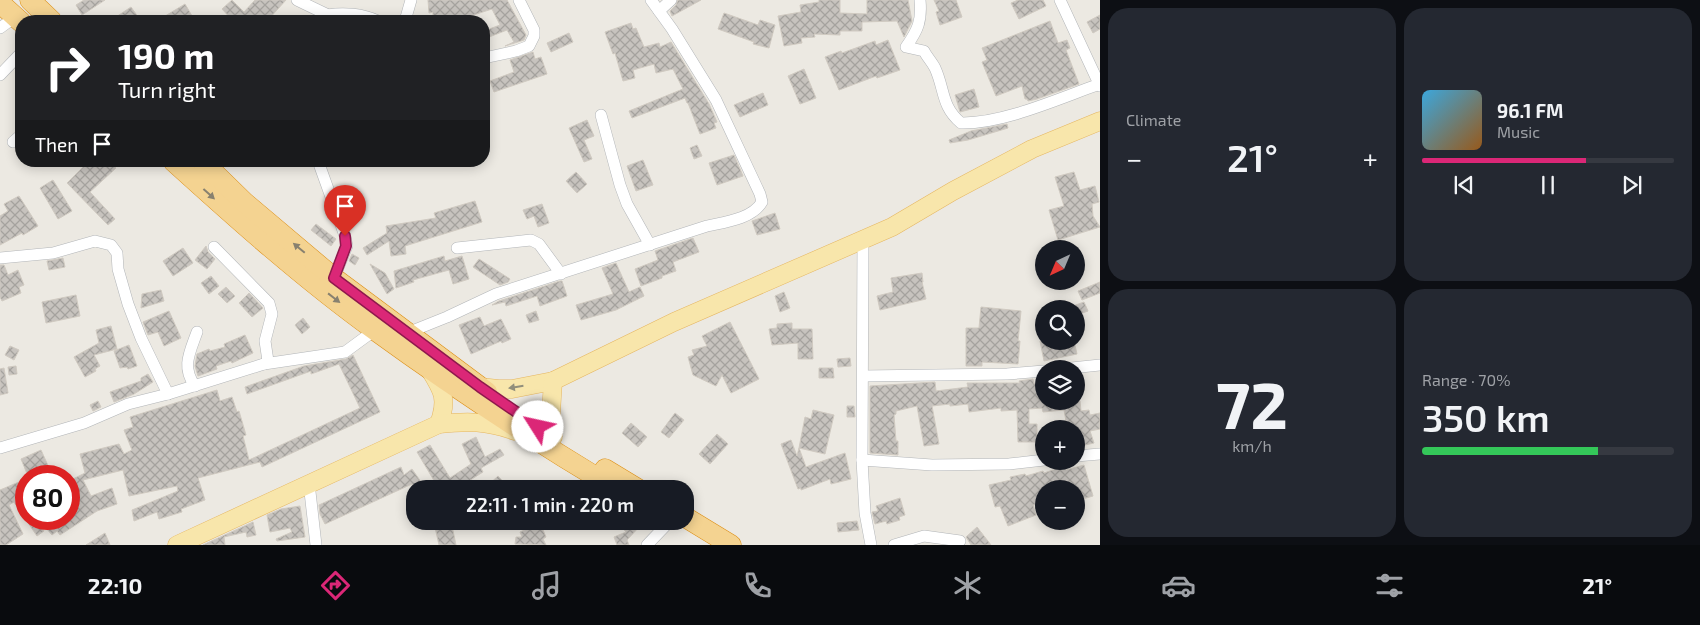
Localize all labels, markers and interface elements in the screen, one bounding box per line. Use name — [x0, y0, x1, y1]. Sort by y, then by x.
text: 190 m — [118, 34, 214, 76]
icon: right — [35, 35, 100, 100]
text: Turn right — [118, 76, 216, 102]
text: 96.1 FM — [1497, 99, 1564, 122]
text: Climate — [1126, 110, 1181, 129]
text: Music — [1497, 122, 1540, 141]
icon: arrive — [88, 130, 116, 158]
text: Then — [35, 133, 78, 156]
text: 21° — [1227, 134, 1278, 180]
text: − — [1126, 141, 1142, 175]
text: + — [1363, 141, 1378, 175]
icon: previous — [1450, 171, 1478, 199]
icon: pause — [1534, 171, 1562, 199]
icon: next — [1618, 171, 1646, 199]
pin — [324, 185, 366, 236]
one-way arrow — [202, 188, 214, 200]
icon: arrive — [331, 192, 359, 220]
north arrow — [1035, 240, 1085, 290]
map controls — [1035, 240, 1085, 530]
one-way arrow — [293, 243, 305, 254]
one-way arrow — [327, 293, 340, 303]
button: search — [1035, 300, 1085, 350]
button: layers — [1035, 360, 1085, 410]
text: 72 — [1216, 364, 1288, 442]
text: Range · 70% — [1422, 370, 1510, 389]
one-way arrow — [508, 384, 524, 392]
text: 350 km — [1422, 394, 1550, 440]
position arrow — [511, 400, 563, 452]
button: + — [1035, 420, 1085, 470]
text: km/h — [1232, 436, 1272, 455]
speed limit sign: 80 — [15, 465, 80, 530]
button: − — [1035, 480, 1085, 530]
text: 22:11 · 1 min · 220 m — [466, 493, 634, 516]
icon: directions — [318, 568, 353, 603]
icon: music — [529, 568, 564, 603]
icon: phone — [740, 568, 775, 603]
icon: climate — [950, 568, 985, 603]
icon: car — [1161, 568, 1196, 603]
icon: filters — [1372, 568, 1407, 603]
text: 22:10 — [88, 572, 142, 598]
text: 21° — [1582, 572, 1612, 598]

